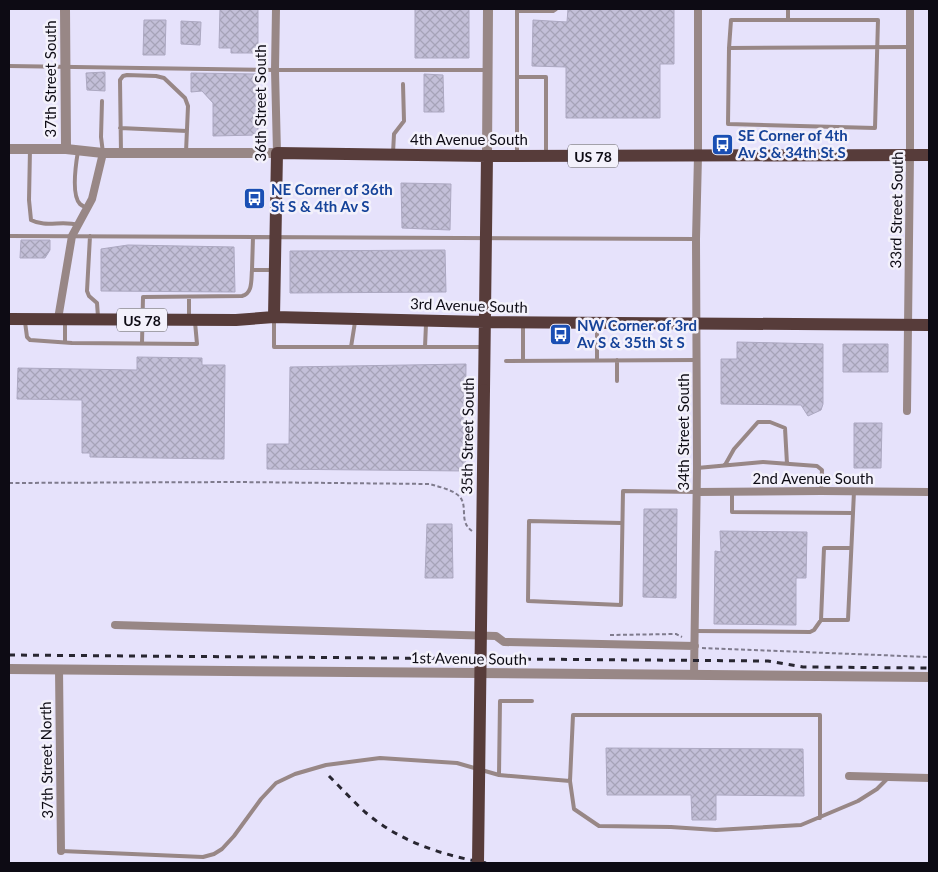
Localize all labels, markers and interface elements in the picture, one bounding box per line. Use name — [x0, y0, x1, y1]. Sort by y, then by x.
street label: 37th Street South — [41, 20, 59, 138]
street label: 36th Street South — [251, 44, 269, 162]
place label: SE Corner of 4th Av S & 34th St S — [737, 126, 848, 161]
street label: 4th Avenue South — [410, 130, 528, 148]
bus stop icon: SE Corner of 4th Av S & 34th St S — [710, 132, 734, 156]
road number: US 78 — [568, 144, 618, 168]
street label: 33rd Street South — [886, 151, 906, 269]
place label: NE Corner of 36th St S & 4th Av S — [271, 180, 393, 215]
bus stop icon: NE Corner of 36th St S & 4th Av S — [243, 186, 267, 210]
street label: 3rd Avenue South — [410, 294, 528, 316]
road number: US 78 — [117, 308, 167, 332]
place label: NW Corner of 3rd Av S & 35th St S — [576, 316, 697, 351]
bus stop icon: NW Corner of 3rd Av S & 35th St S — [549, 322, 573, 346]
street label: 34th Street South — [674, 373, 692, 491]
street label: 35th Street South — [457, 377, 477, 495]
street label: 2nd Avenue South — [752, 469, 874, 487]
street label: 1st Avenue South — [411, 648, 527, 668]
street label: 37th Street North — [36, 701, 56, 819]

